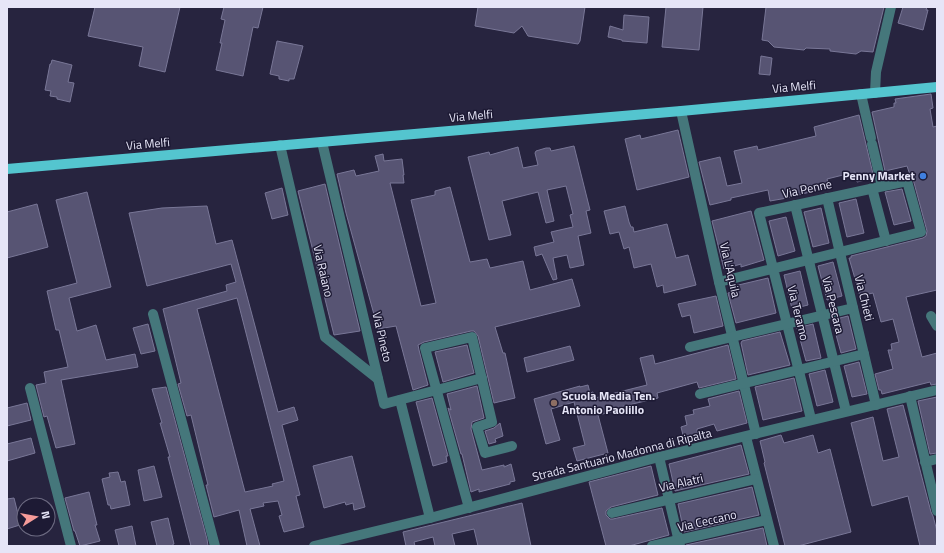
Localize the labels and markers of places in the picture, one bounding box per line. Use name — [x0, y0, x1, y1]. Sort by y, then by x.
place label: Penny Market — [843, 166, 916, 185]
marker: Penny Market — [918, 171, 928, 181]
place label: Scuola Media Ten. Antonio Paolillo — [562, 386, 655, 419]
marker: Scuola Media Ten. Antonio Paolillo — [549, 398, 559, 408]

